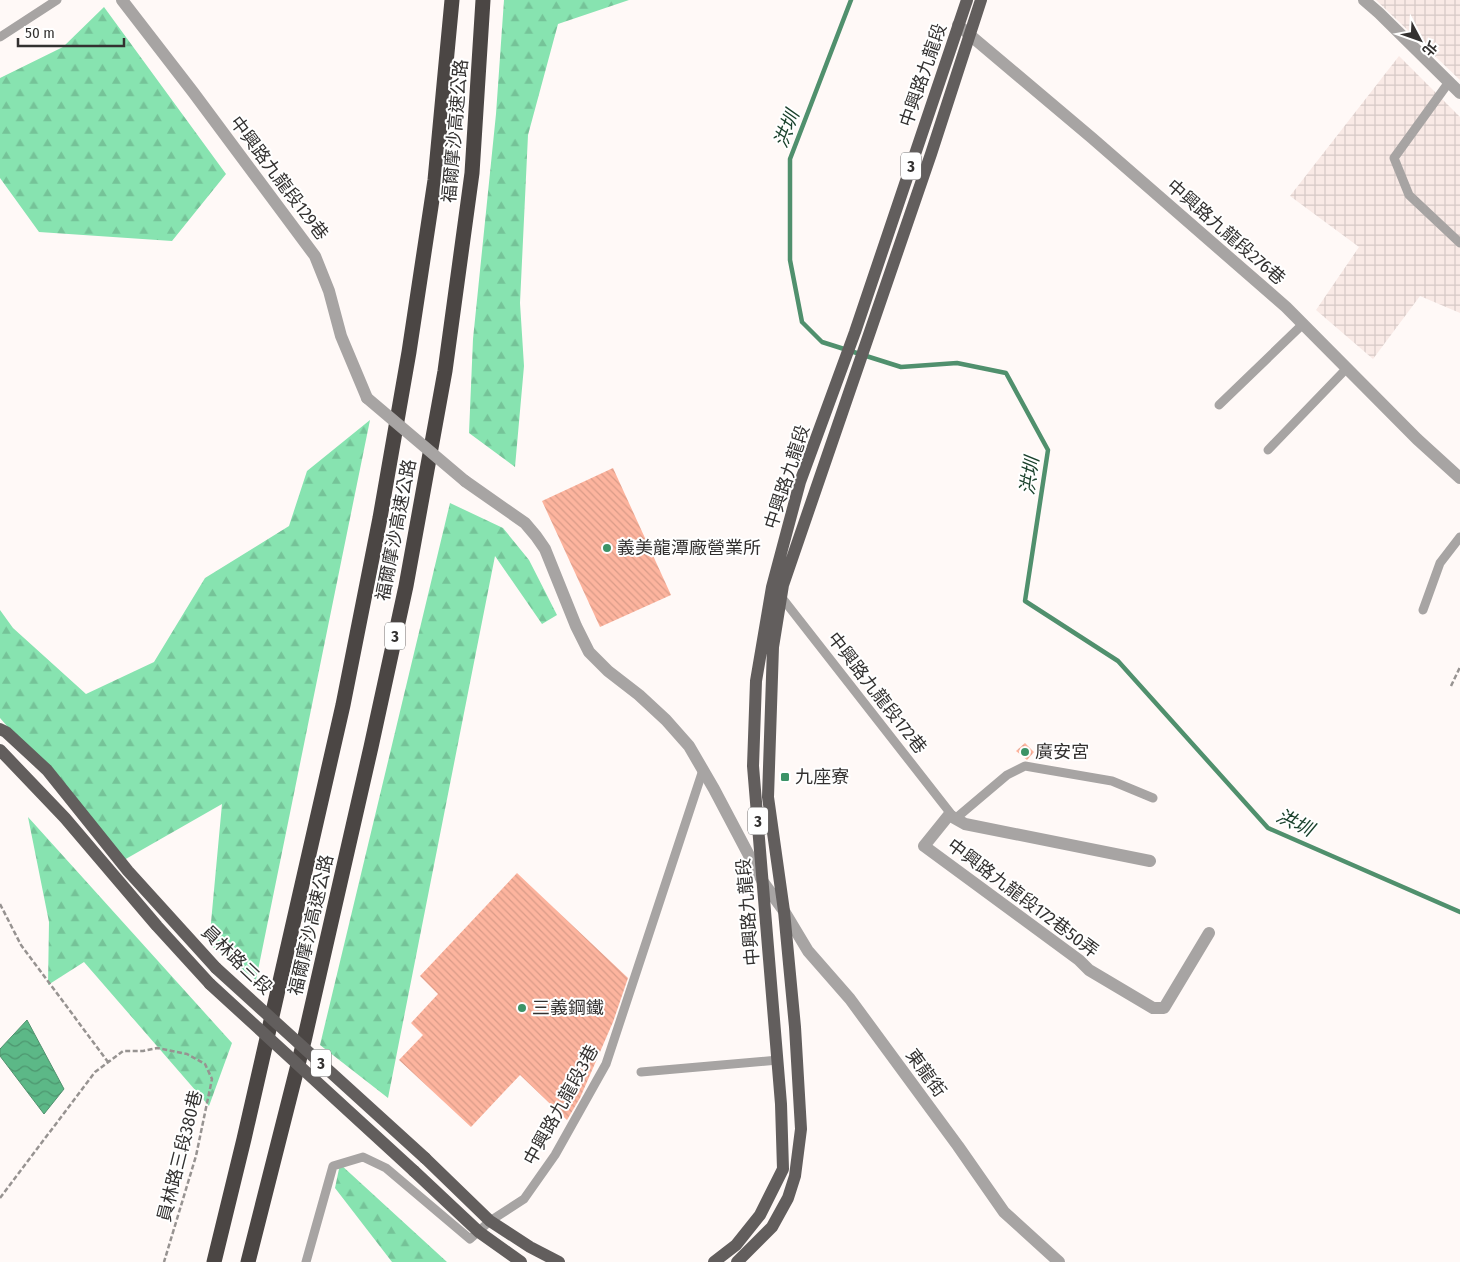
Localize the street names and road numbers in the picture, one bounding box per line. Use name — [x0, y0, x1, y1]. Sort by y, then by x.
street label: 中興路九龍段 — [895, 20, 951, 130]
street label: 福爾摩沙高速公路 — [438, 58, 472, 204]
street label: 中興路九龍段129巷 — [225, 112, 333, 244]
road number: 3 — [901, 153, 921, 180]
street label: 中興路九龍段276巷 — [1162, 175, 1290, 289]
street label: 中興路九龍段 — [760, 422, 814, 532]
street label: 福爾摩沙高速公路 — [371, 457, 421, 603]
road number: 3 — [385, 622, 405, 650]
street label: 中興路九龍段172巷 — [823, 628, 931, 758]
road number: 3 — [748, 808, 768, 834]
street label: 中興路九龍段172巷50弄 — [943, 834, 1103, 962]
street label: 福爾摩沙高速公路 — [284, 852, 338, 998]
street label: 中興路九龍段 — [732, 857, 764, 967]
street label: 員林路三段 — [197, 921, 277, 999]
street label: 中興路九龍段3巷 — [519, 1041, 603, 1169]
street label: 東龍街 — [901, 1045, 951, 1101]
road number: 3 — [311, 1050, 331, 1076]
street label: 員林路三段380巷 — [153, 1088, 207, 1224]

